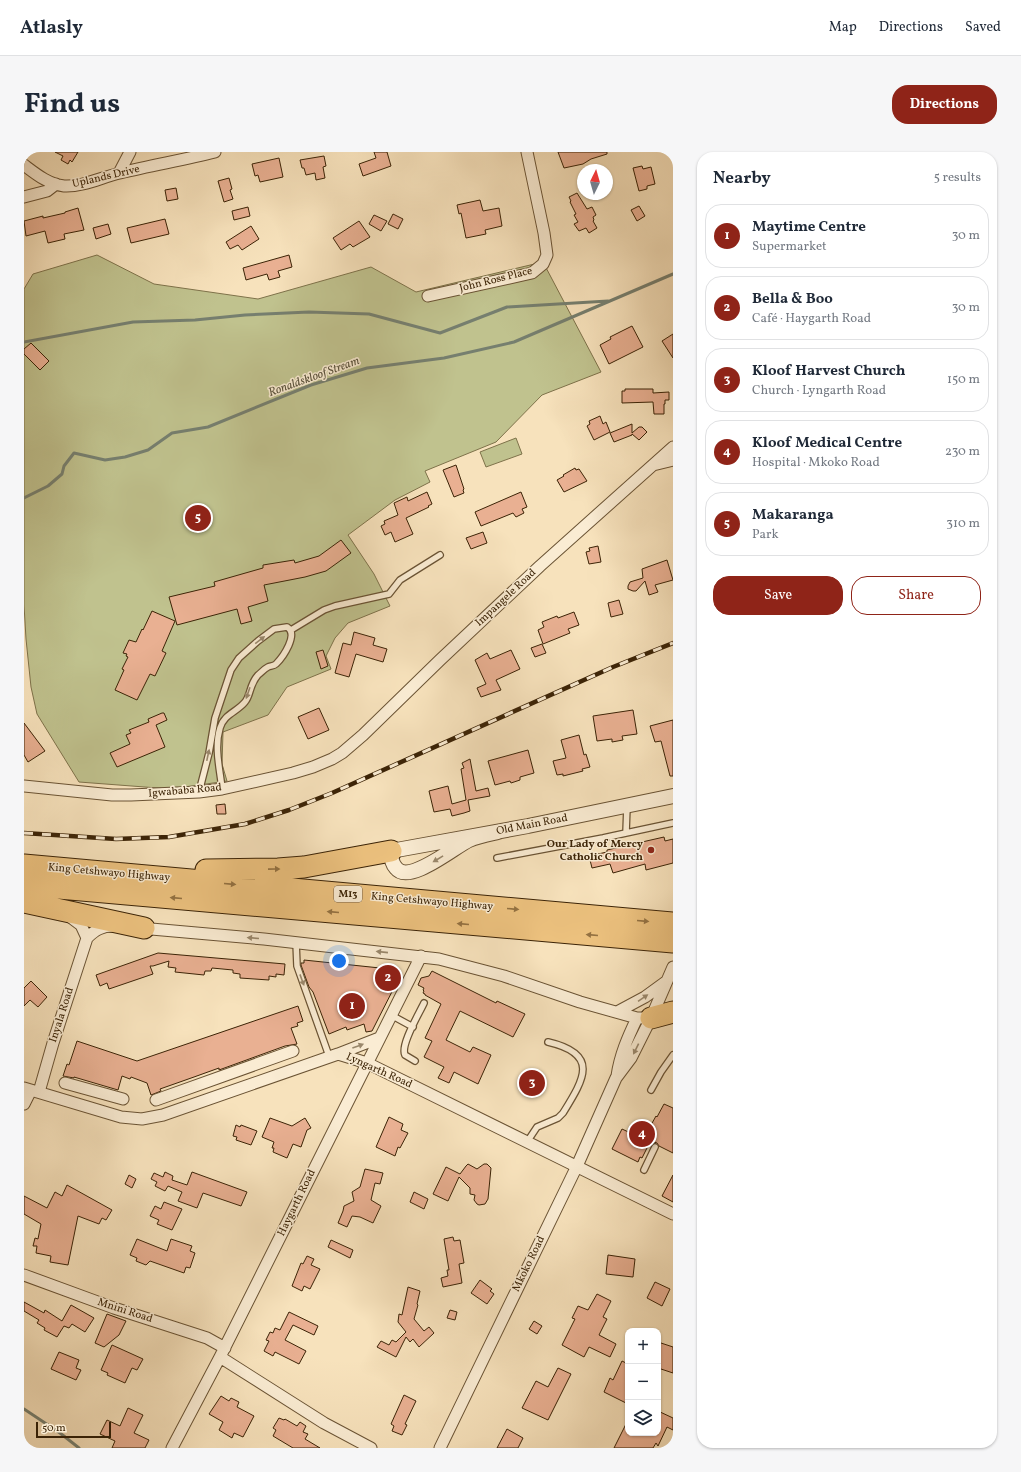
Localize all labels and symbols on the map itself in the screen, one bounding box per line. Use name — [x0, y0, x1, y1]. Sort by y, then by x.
street label: Uplands Drive — [71, 162, 141, 192]
north arrow — [577, 164, 613, 200]
street label: John Ross Place — [458, 264, 534, 296]
water label: Ronaldskloof Stream — [266, 353, 362, 401]
pin: 5 — [185, 503, 211, 533]
street label: Impangele Road — [472, 566, 540, 630]
one-way arrow — [254, 636, 265, 644]
one-way arrow — [245, 688, 251, 700]
one-way arrow — [206, 748, 212, 761]
street label: Igwababa Road — [148, 780, 222, 802]
street label: Old Main Road — [495, 811, 569, 839]
place label: Our Lady of Mercy Catholic Church — [547, 837, 644, 865]
marker: Our Lady of Mercy Catholic Church — [646, 845, 656, 855]
one-way arrow — [432, 855, 444, 862]
street label: King Cetshwayo Highway — [47, 860, 171, 886]
one-way arrow — [268, 866, 280, 873]
one-way arrow — [224, 881, 236, 887]
road number: M13 — [334, 886, 362, 902]
street label: King Cetshwayo Highway — [370, 889, 494, 915]
one-way arrow — [170, 895, 182, 901]
one-way arrow — [507, 906, 519, 913]
one-way arrow — [327, 909, 339, 915]
one-way arrow — [637, 917, 649, 924]
one-way arrow — [457, 920, 469, 927]
one-way arrow — [586, 932, 598, 938]
one-way arrow — [247, 934, 259, 941]
one-way arrow — [376, 949, 388, 955]
your location — [329, 951, 349, 971]
pin: 2 — [375, 963, 401, 993]
one-way arrow — [299, 975, 305, 987]
street label: Inyala Road — [46, 985, 78, 1045]
pin: 1 — [339, 991, 365, 1021]
one-way arrow — [638, 994, 648, 1002]
one-way arrow — [353, 1042, 365, 1048]
one-way arrow — [633, 1043, 639, 1055]
street label: Lyngarth Road — [343, 1050, 415, 1092]
pin: 3 — [519, 1068, 545, 1098]
pin: 4 — [629, 1119, 655, 1149]
street label: Haygarth Road — [274, 1167, 320, 1239]
street label: Mkoko Road — [509, 1234, 549, 1294]
street label: Mnini Road — [96, 1295, 154, 1327]
scale bar — [36, 1420, 111, 1439]

